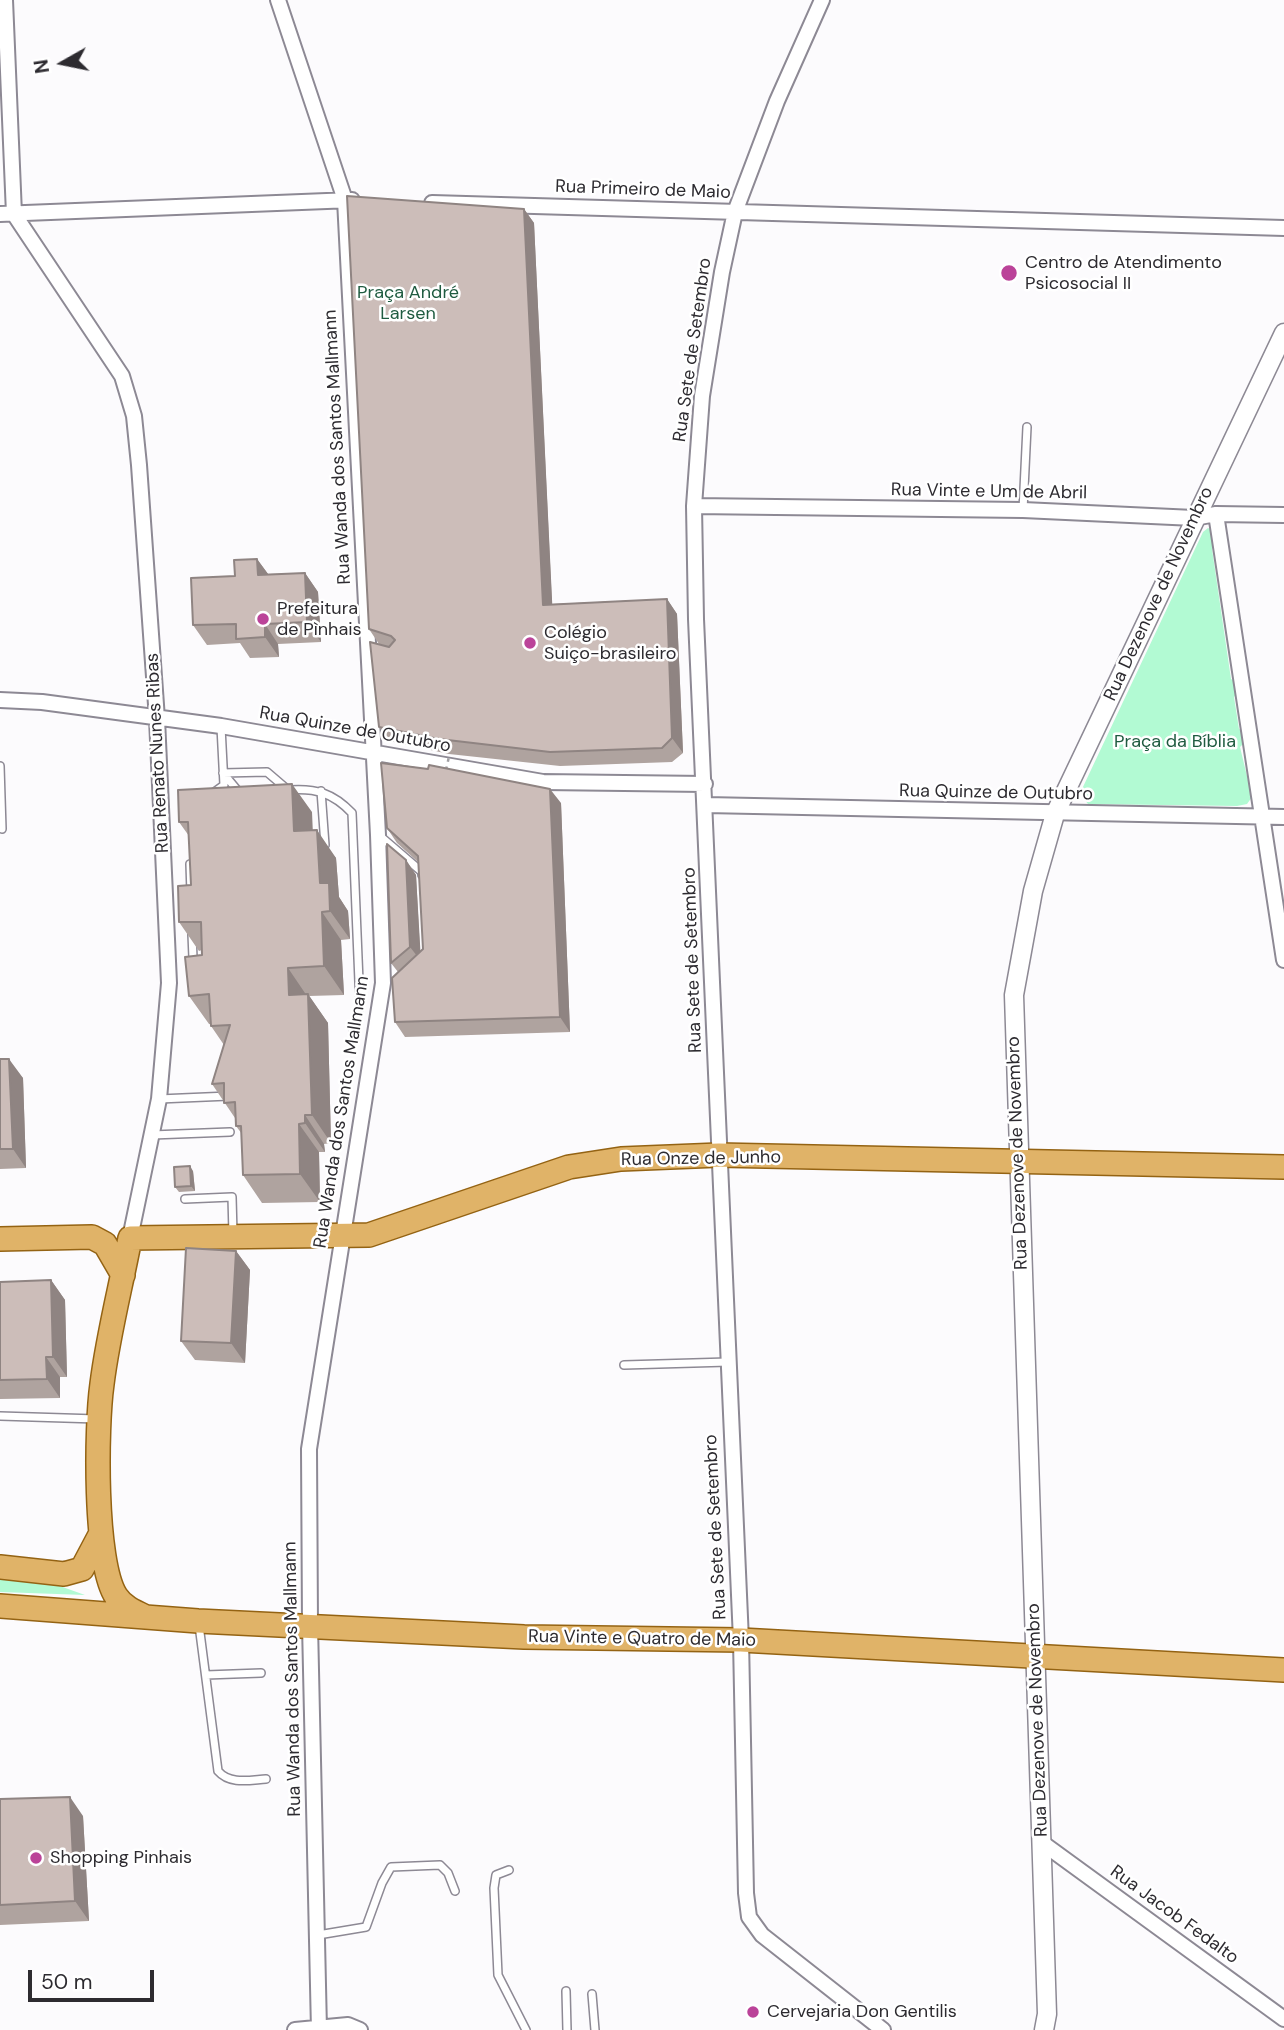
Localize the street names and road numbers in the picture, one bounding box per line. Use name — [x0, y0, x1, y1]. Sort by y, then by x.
street label: Rua Primeiro de Maio — [555, 176, 731, 204]
street label: Rua Sete de Setembro — [669, 257, 717, 443]
street label: Rua Wanda dos Santos Mallmann — [320, 309, 356, 585]
street label: Rua Vinte e Um de Abril — [891, 479, 1087, 505]
street label: Rua Dezenove de Novembro — [1100, 483, 1218, 705]
street label: Rua Renato Nunes Ribas — [142, 652, 174, 854]
street label: Rua Quinze de Outubro — [258, 703, 452, 757]
street label: Rua Quinze de Outubro — [899, 781, 1093, 805]
street label: Rua Sete de Setembro — [679, 867, 707, 1053]
street label: Rua Wanda dos Santos Mallmann — [310, 974, 374, 1250]
street label: Rua Dezenove de Novembro — [1003, 1036, 1033, 1270]
street label: Rua Onze de Junho — [621, 1147, 781, 1171]
street label: Rua Sete de Setembro — [700, 1434, 732, 1620]
street label: Rua Wanda dos Santos Mallmann — [280, 1541, 306, 1817]
street label: Rua Dezenove de Novembro — [1023, 1603, 1053, 1837]
street label: Rua Vinte e Quatro de Maio — [528, 1626, 756, 1652]
street label: Rua Jacob Fedalto — [1106, 1861, 1242, 1969]

